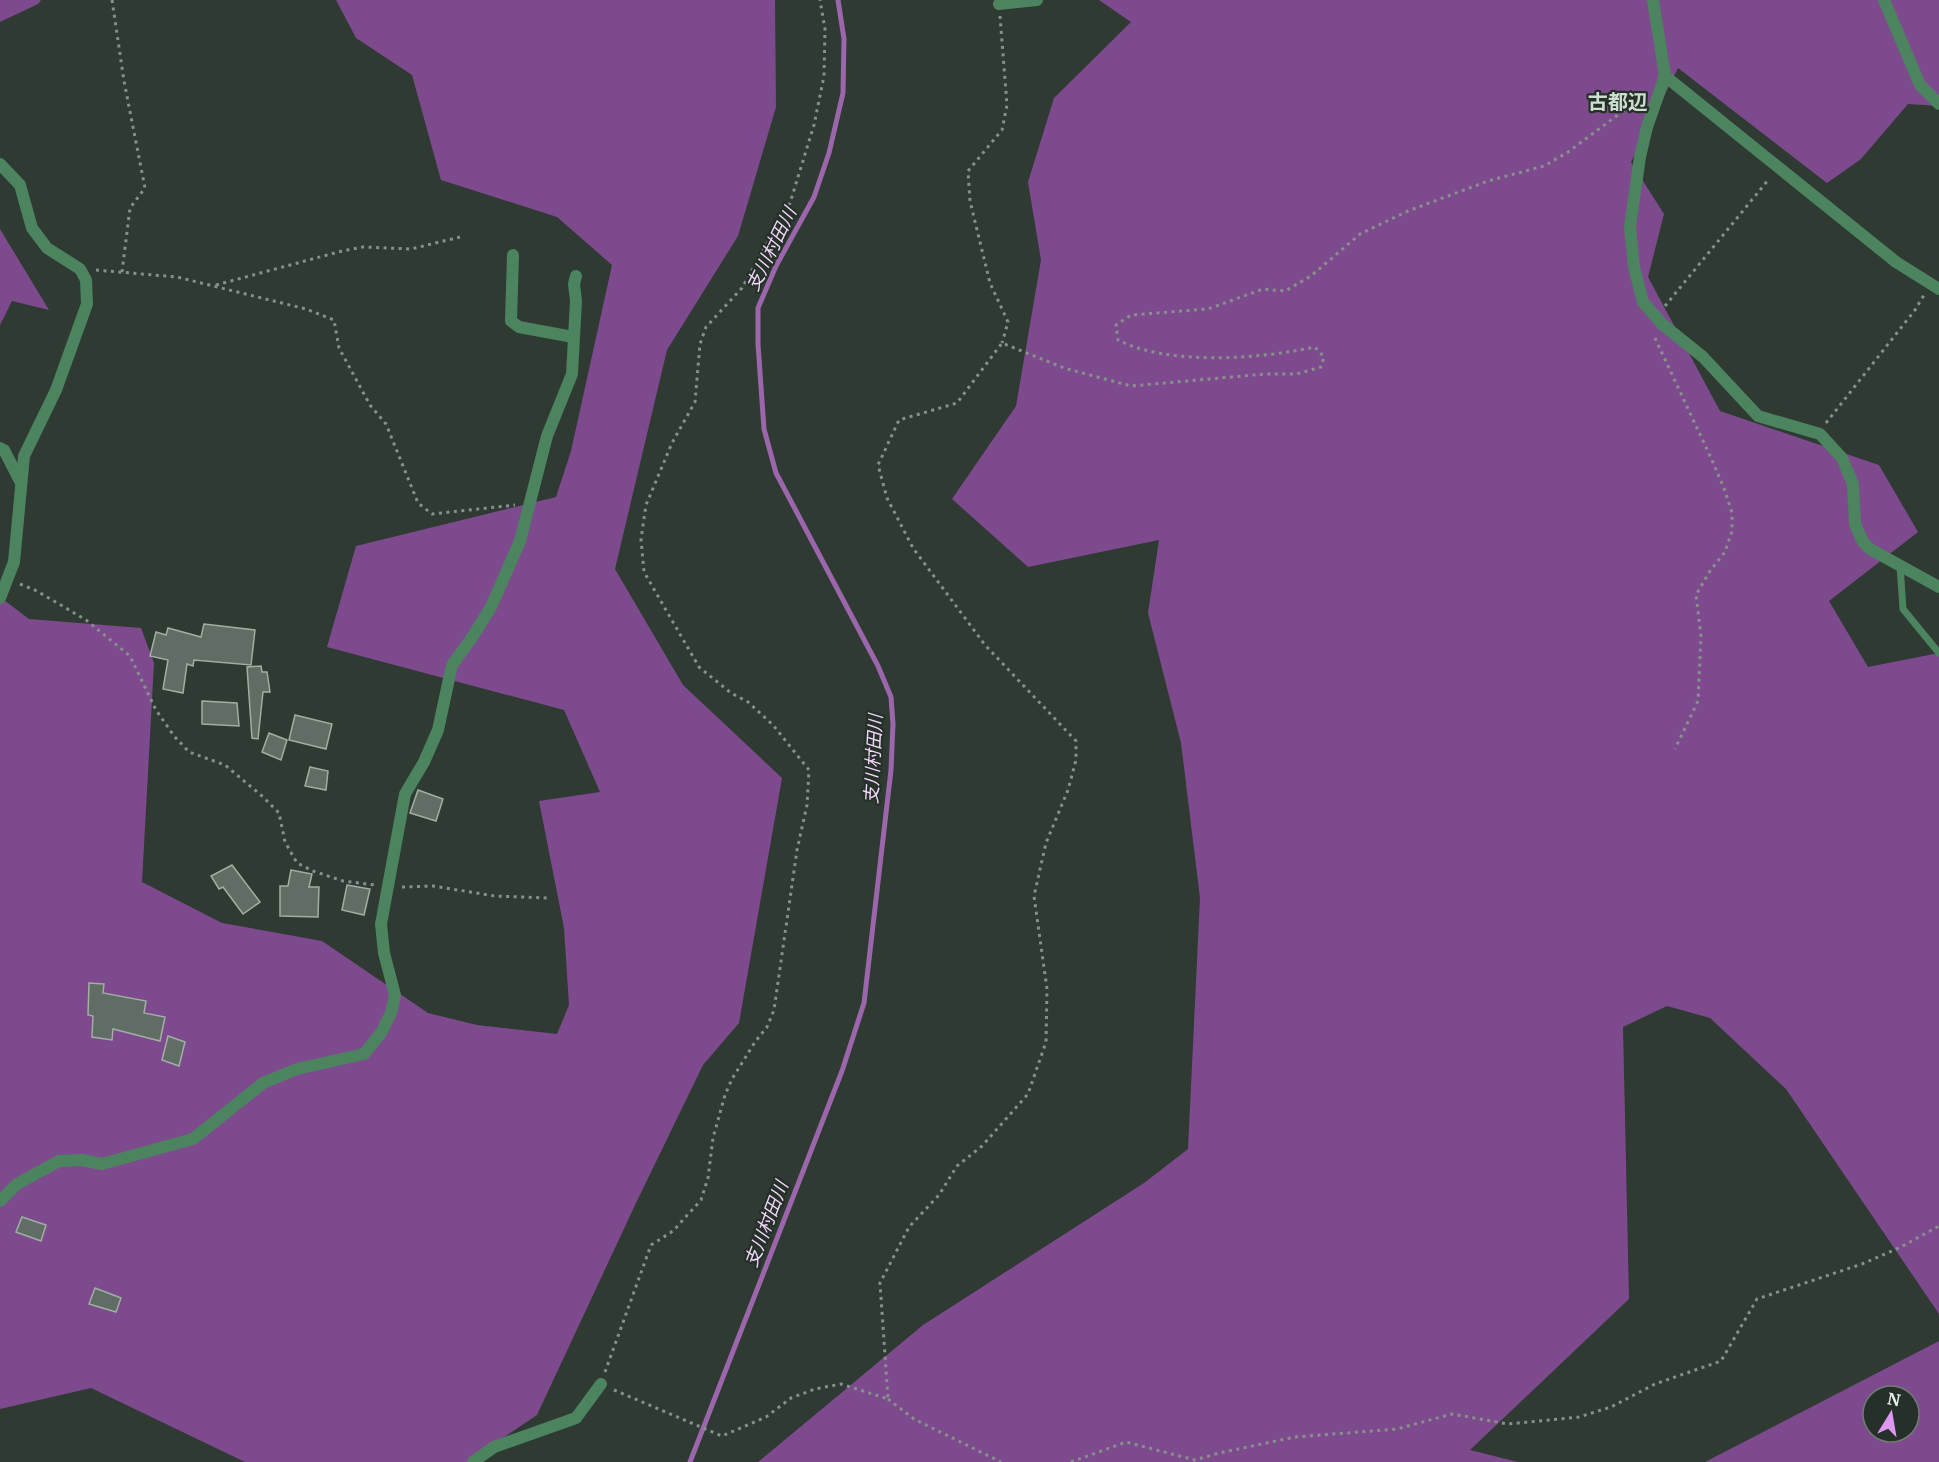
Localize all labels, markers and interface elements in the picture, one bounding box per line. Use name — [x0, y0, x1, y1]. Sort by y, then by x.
district label: 古都辺 — [1588, 89, 1648, 114]
water label: 支川村田川 — [741, 202, 802, 294]
water label: 支川村田川 — [859, 711, 887, 805]
water label: 支川村田川 — [739, 1176, 794, 1270]
north arrow — [1861, 1384, 1921, 1444]
text: N — [1886, 1388, 1902, 1410]

